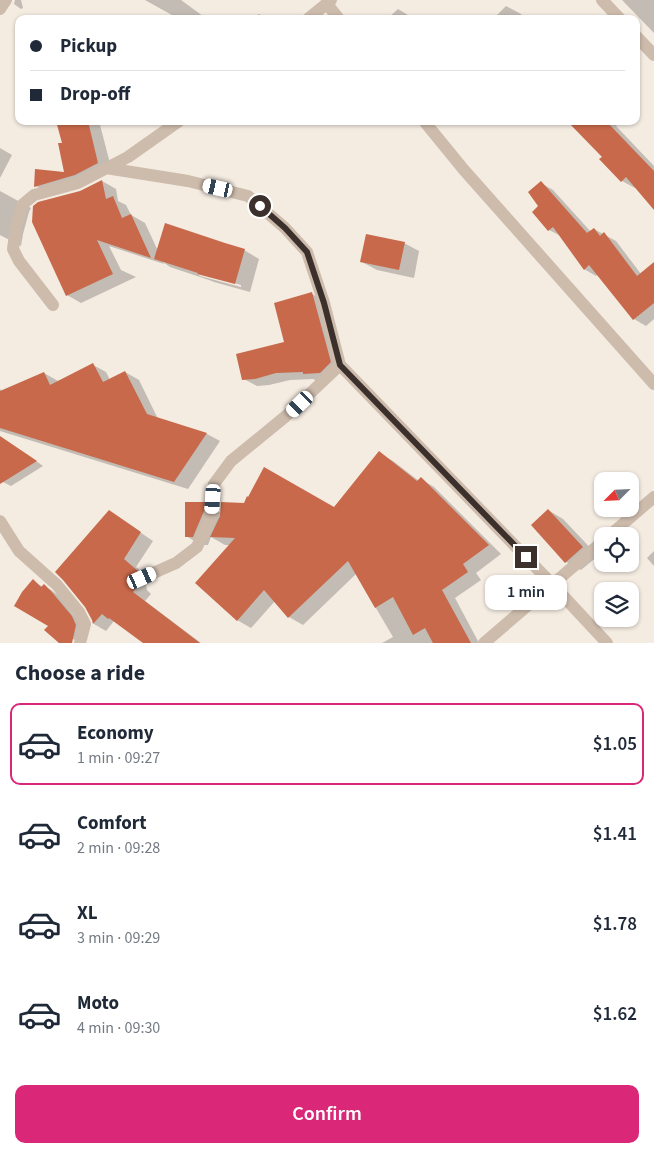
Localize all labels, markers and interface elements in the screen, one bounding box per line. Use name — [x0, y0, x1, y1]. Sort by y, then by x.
text: Pickup — [60, 33, 117, 60]
text: Drop-off — [60, 81, 130, 108]
car — [201, 177, 234, 199]
route start — [249, 195, 271, 217]
car — [283, 388, 316, 420]
north arrow — [594, 472, 639, 518]
map controls — [594, 472, 639, 627]
car — [204, 484, 221, 514]
button: locate — [594, 527, 639, 572]
route end — [515, 546, 537, 568]
car — [125, 565, 158, 591]
callout: 1 min — [485, 574, 567, 610]
text: 1 min — [507, 581, 545, 603]
button: layers — [594, 582, 639, 627]
text: Choose a ride — [15, 657, 145, 689]
text: Economy — [77, 720, 154, 747]
icon: car — [17, 722, 62, 767]
text: $1.05 — [593, 731, 637, 758]
text: 1 min · 09:27 — [77, 747, 160, 769]
text: Comfort — [77, 810, 147, 837]
icon: car — [17, 812, 62, 857]
text: $1.41 — [593, 821, 637, 848]
text: 2 min · 09:28 — [77, 837, 160, 859]
text: XL — [77, 900, 98, 927]
icon: car — [17, 902, 62, 947]
text: $1.78 — [593, 911, 637, 938]
text: 3 min · 09:29 — [77, 927, 160, 949]
text: Moto — [77, 990, 119, 1017]
icon: car — [17, 992, 62, 1037]
text: $1.62 — [593, 1001, 637, 1028]
text: 4 min · 09:30 — [77, 1017, 160, 1039]
button: Confirm — [15, 1085, 639, 1143]

